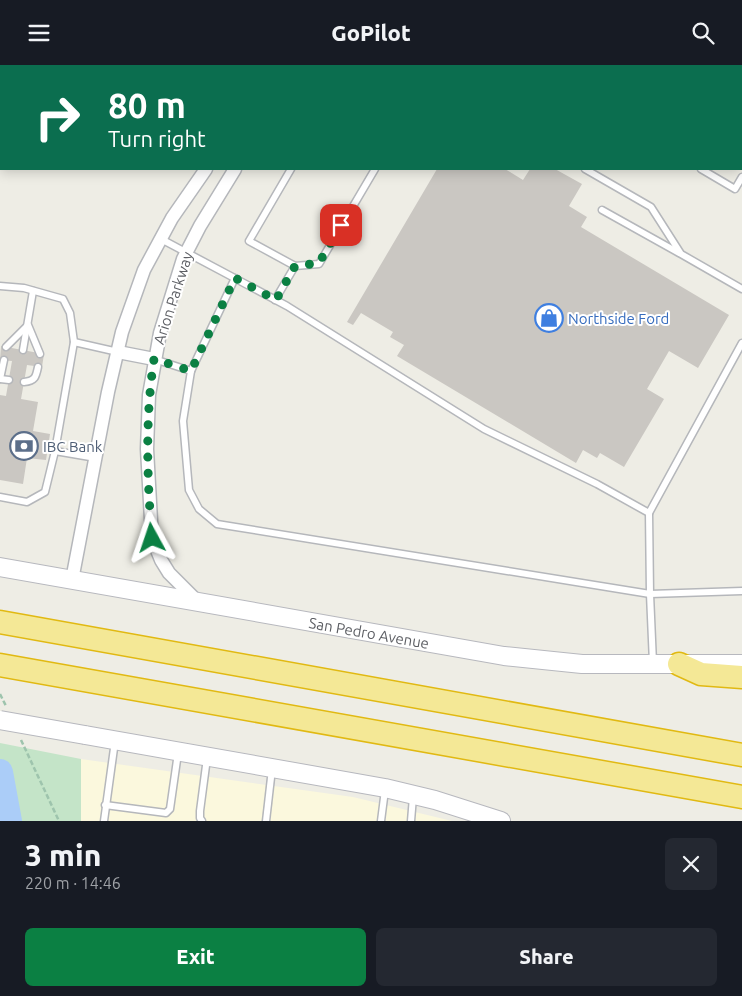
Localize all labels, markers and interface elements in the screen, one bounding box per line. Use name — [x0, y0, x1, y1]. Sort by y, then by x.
icon: menu — [25, 19, 53, 47]
icon: search — [689, 19, 717, 47]
text: GoPilot — [331, 20, 411, 45]
icon: right — [25, 85, 90, 150]
text: 80 m — [108, 85, 186, 125]
text: Turn right — [108, 126, 206, 151]
pin — [320, 204, 362, 246]
icon: arrive — [327, 211, 355, 239]
street label: Arion Parkway — [150, 250, 196, 346]
shop icon: Northside Ford — [534, 303, 564, 333]
place label: Northside Ford — [568, 310, 669, 327]
bank icon: IBC Bank — [9, 431, 39, 461]
place label: IBC Bank — [43, 438, 103, 455]
position arrow — [125, 511, 177, 563]
street label: San Pedro Avenue — [308, 614, 430, 652]
text: 3 min — [25, 838, 101, 872]
button: close — [665, 838, 717, 890]
text: 220 m · 14:46 — [25, 874, 121, 892]
button: Exit — [25, 928, 366, 986]
button: Share — [376, 928, 717, 986]

